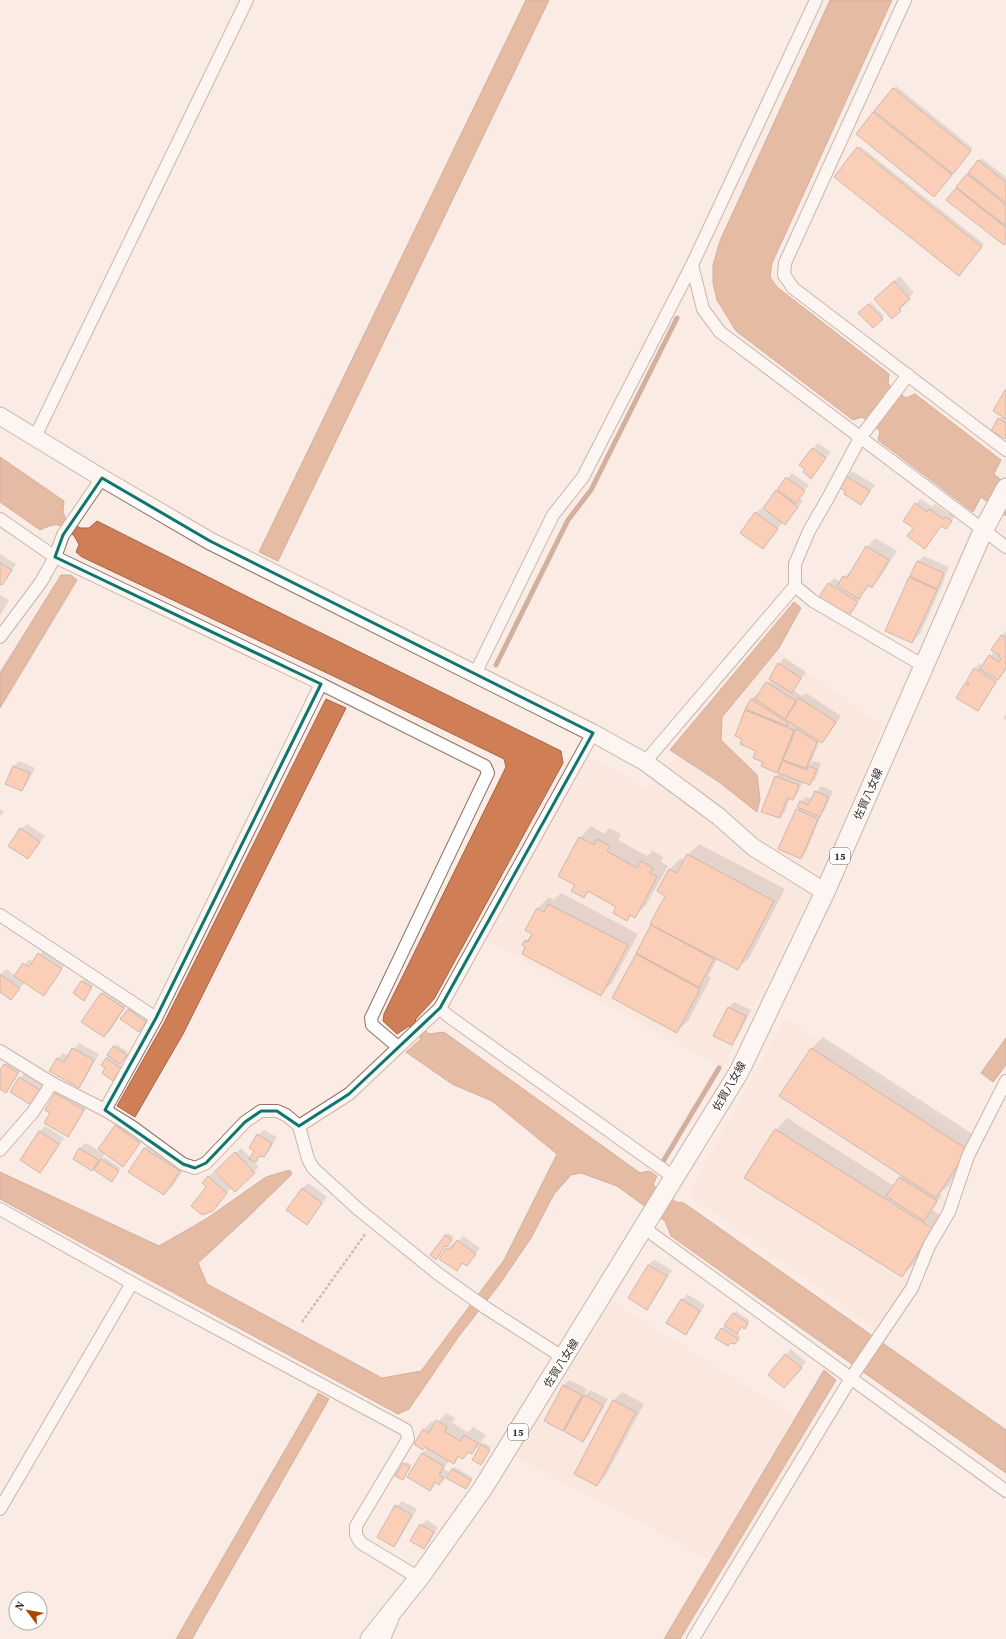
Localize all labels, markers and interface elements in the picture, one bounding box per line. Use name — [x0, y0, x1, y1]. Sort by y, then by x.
street label: 佐賀八女線 — [850, 766, 886, 822]
road number: 15 — [830, 848, 850, 864]
street label: 佐賀八女線 — [709, 1059, 750, 1114]
street label: 佐賀八女線 — [540, 1336, 582, 1391]
road number: 15 — [508, 1424, 528, 1440]
north arrow — [8, 1591, 48, 1631]
text: N — [11, 1599, 28, 1613]

